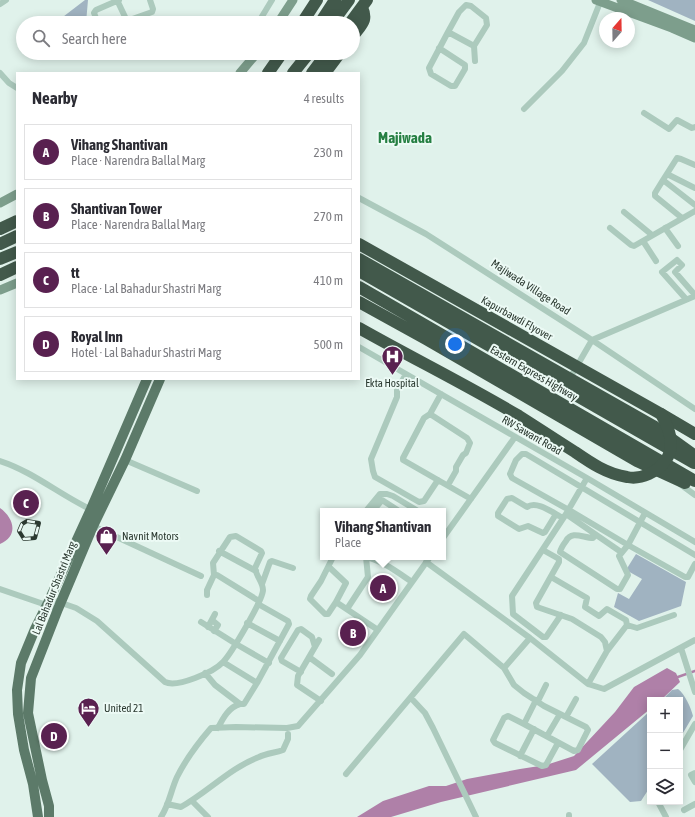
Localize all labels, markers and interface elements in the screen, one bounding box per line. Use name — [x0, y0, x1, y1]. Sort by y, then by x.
north arrow — [599, 12, 635, 48]
search box — [16, 16, 360, 60]
icon: search — [30, 27, 52, 49]
text: Search here — [62, 30, 127, 47]
text: Nearby — [32, 88, 78, 108]
text: 4 results — [304, 91, 344, 106]
district label: Majiwada — [378, 129, 432, 146]
text: Vihang Shantivan — [71, 136, 168, 153]
text: A — [43, 145, 49, 160]
text: 230 m — [314, 145, 343, 160]
text: Place · Narendra Ballal Marg — [71, 153, 205, 168]
text: Shantivan Tower — [71, 200, 162, 217]
text: B — [43, 209, 49, 224]
text: 270 m — [314, 209, 343, 224]
text: Place · Narendra Ballal Marg — [71, 217, 205, 232]
street label: Majiwada Village Road — [489, 257, 573, 317]
text: tt — [71, 264, 80, 281]
text: C — [43, 273, 49, 288]
text: 410 m — [314, 273, 343, 288]
text: Place · Lal Bahadur Shastri Marg — [71, 281, 221, 296]
street label: Kapurbawdi Flyover — [479, 293, 555, 343]
text: Royal Inn — [71, 328, 123, 345]
your location — [445, 334, 465, 354]
text: D — [42, 337, 50, 352]
text: 500 m — [314, 337, 343, 352]
street label: Eastern Express Highway — [488, 343, 580, 403]
hospital icon: Ekta Hospital — [379, 344, 405, 377]
text: Hotel · Lal Bahadur Shastri Marg — [71, 345, 221, 360]
place label: Ekta Hospital — [365, 377, 419, 389]
street label: RW Sawant Road — [500, 413, 564, 457]
pin: C — [13, 488, 39, 518]
popup — [320, 508, 446, 560]
text: Vihang Shantivan — [335, 518, 431, 535]
shop icon: Navnit Motors — [93, 523, 119, 556]
place label: Navnit Motors — [122, 530, 179, 542]
text: Place — [335, 535, 361, 550]
street label: Lal Bahadur Shastri Marg — [30, 539, 78, 636]
pin: A — [370, 573, 396, 603]
pin: B — [340, 618, 366, 648]
hotel icon: United 21 — [75, 695, 101, 728]
map controls — [647, 697, 683, 805]
button: + — [647, 697, 683, 733]
place label: United 21 — [104, 702, 143, 714]
pin: D — [41, 721, 67, 751]
button: − — [647, 733, 683, 769]
button: layers — [647, 769, 683, 805]

